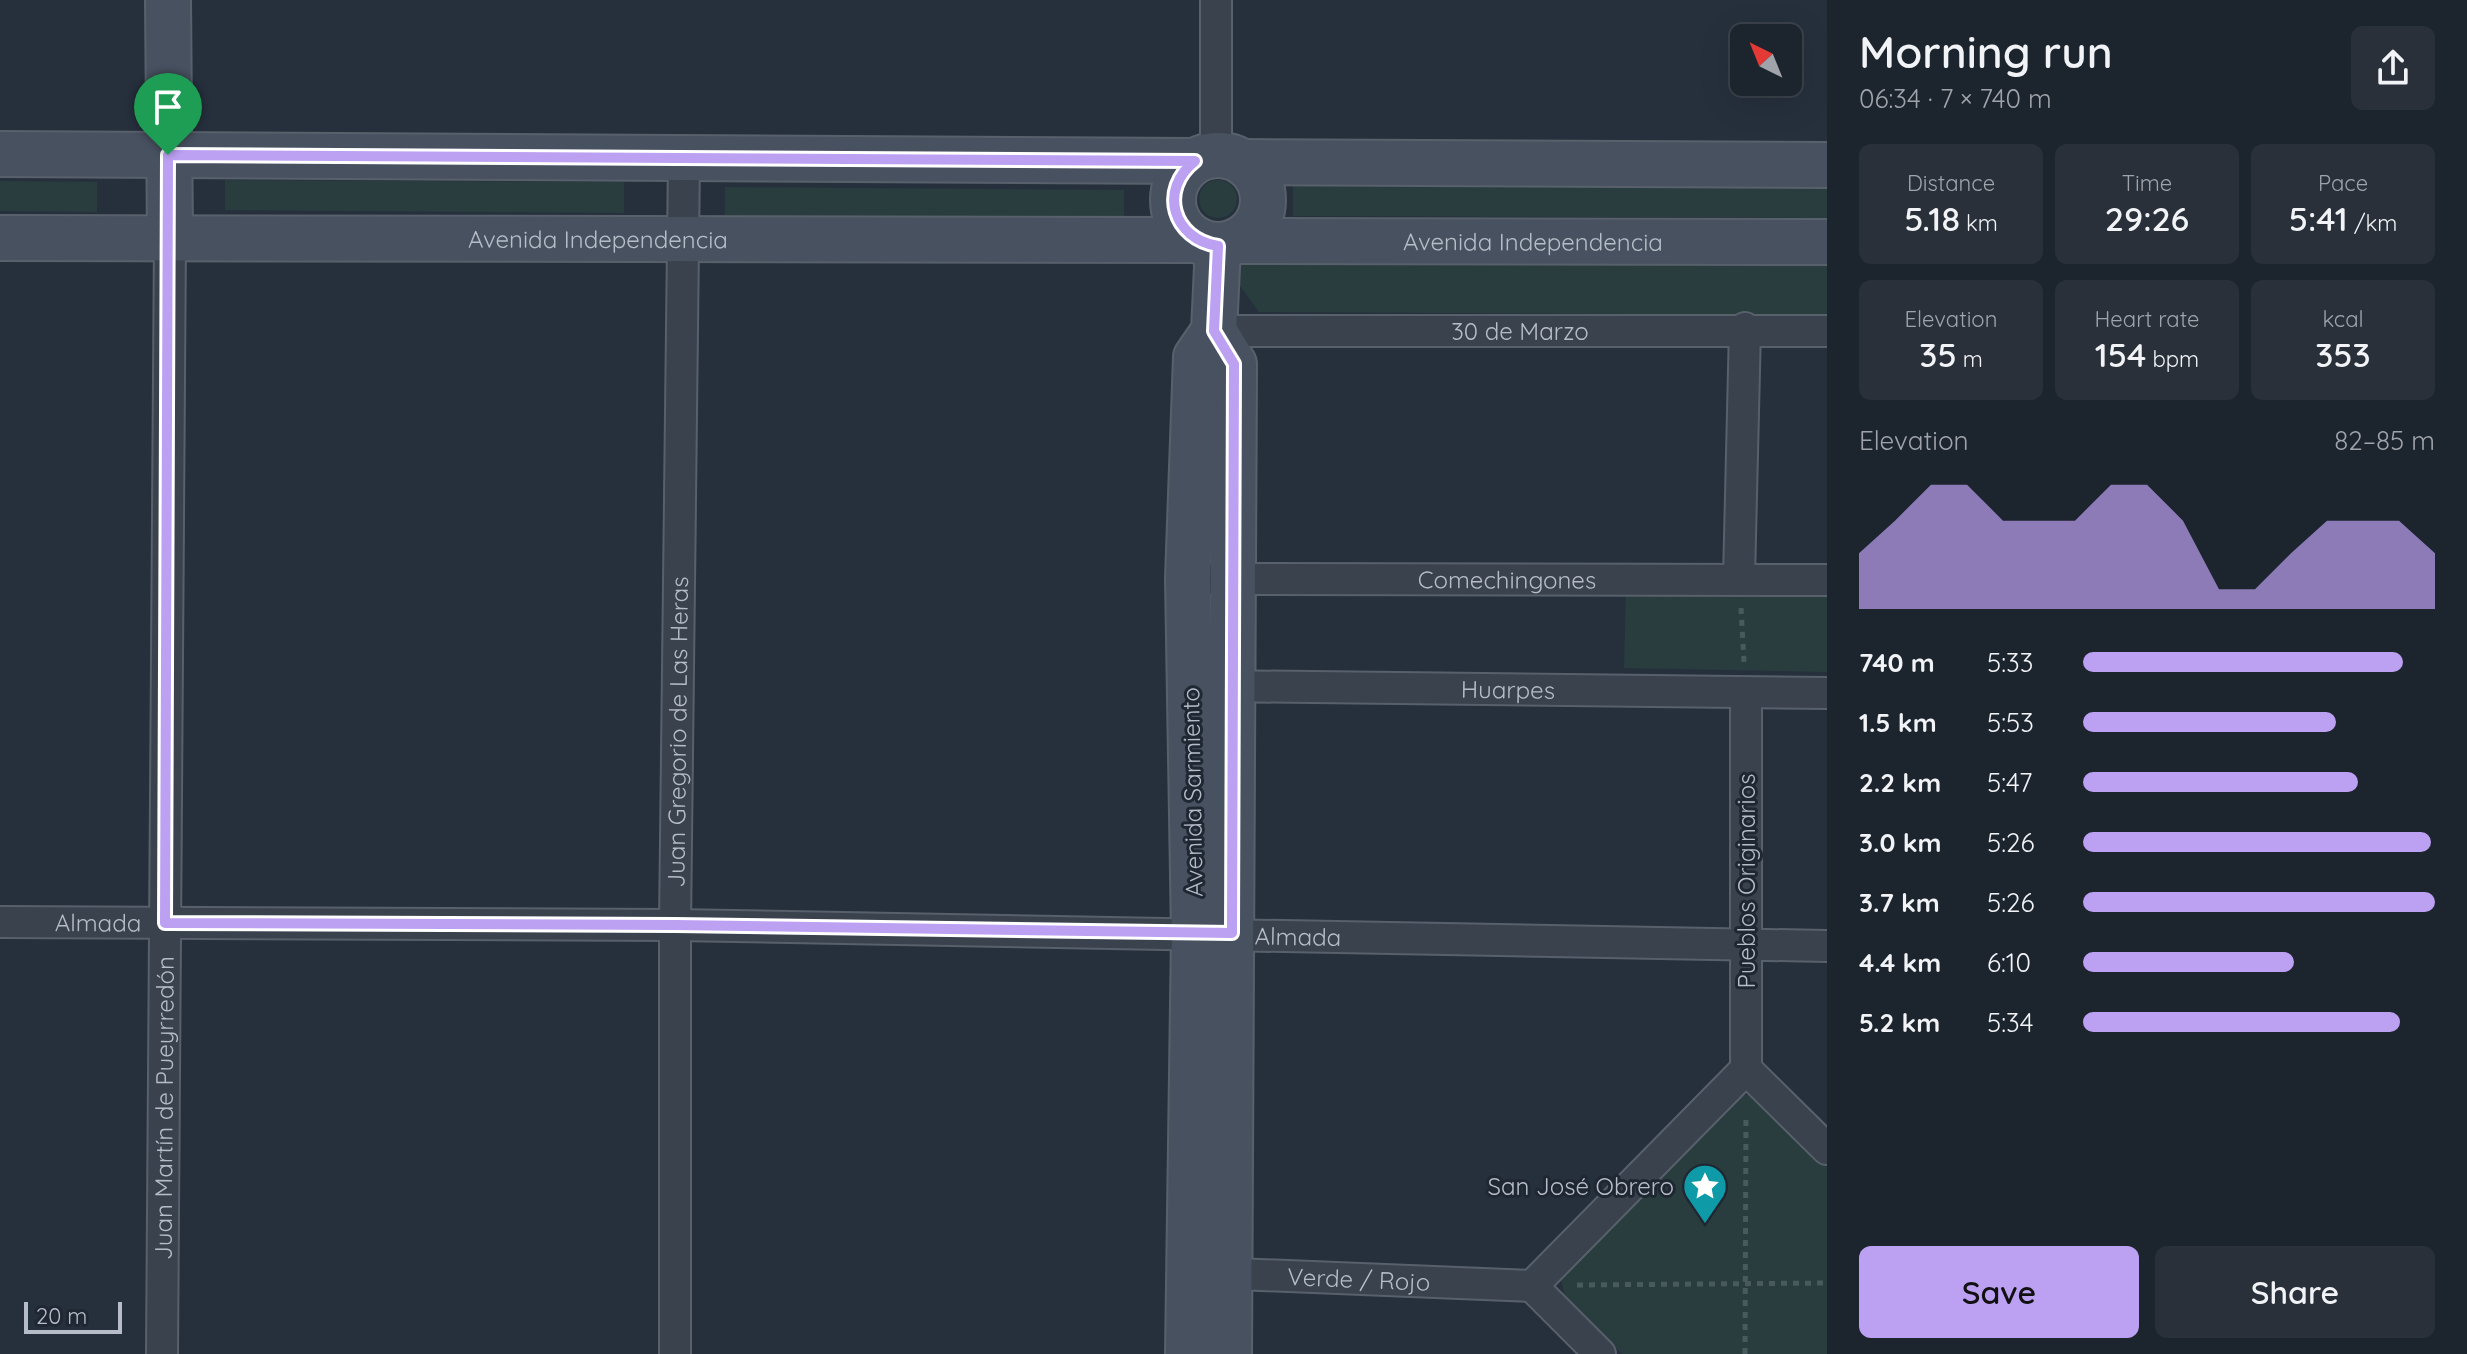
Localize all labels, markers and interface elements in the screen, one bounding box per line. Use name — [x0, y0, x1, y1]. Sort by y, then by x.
north arrow — [1730, 24, 1802, 96]
map controls — [1730, 24, 1802, 96]
text: Morning run — [1859, 24, 2113, 79]
button: share — [2351, 26, 2435, 110]
pin — [134, 73, 202, 155]
text: 06:34 · 7 × 740 m — [1859, 82, 2052, 115]
icon: arrive — [146, 85, 190, 129]
text: Distance — [1907, 169, 1995, 197]
text: Time — [2122, 169, 2172, 197]
text: Pace — [2318, 169, 2368, 197]
text: 5.18 — [1904, 197, 1960, 240]
text: 29:26 — [2105, 197, 2189, 240]
text: 5:41 — [2289, 197, 2348, 240]
text: km — [1960, 209, 1998, 237]
text: /km — [2348, 209, 2397, 237]
street label: Avenida Independencia — [468, 224, 728, 254]
street label: Avenida Independencia — [1403, 226, 1663, 257]
text: Elevation — [1905, 305, 1997, 333]
text: Heart rate — [2095, 305, 2199, 333]
text: kcal — [2322, 305, 2364, 333]
street label: 30 de Marzo — [1451, 316, 1589, 346]
text: 35 — [1919, 333, 1957, 376]
text: 154 — [2095, 333, 2146, 376]
text: 353 — [2315, 333, 2371, 376]
text: m — [1957, 345, 1983, 373]
text: bpm — [2146, 345, 2199, 373]
text: Elevation — [1859, 424, 1969, 457]
text: 82–85 m — [2334, 424, 2435, 457]
street label: Comechingones — [1418, 564, 1596, 595]
street label: Juan Gregorio de Las Heras — [660, 576, 694, 888]
text: 740 m — [1859, 646, 1935, 679]
text: 5:33 — [1987, 646, 2033, 679]
street label: Huarpes — [1461, 674, 1555, 705]
street label: Avenida Sarmiento — [1175, 687, 1209, 897]
text: 1.5 km — [1859, 706, 1937, 739]
text: 5:53 — [1987, 706, 2034, 739]
text: 2.2 km — [1859, 766, 1941, 799]
text: 5:47 — [1987, 766, 2032, 799]
street label: Pueblos Originarios — [1731, 774, 1761, 988]
text: 3.0 km — [1859, 826, 1941, 859]
text: 5:26 — [1987, 826, 2034, 859]
text: 3.7 km — [1859, 886, 1940, 919]
text: 5:26 — [1987, 886, 2034, 919]
street label: Almada — [55, 907, 141, 938]
street label: Almada — [1254, 921, 1341, 952]
text: 4.4 km — [1859, 946, 1941, 979]
text: 6:10 — [1987, 946, 2031, 979]
street label: Juan Martín de Pueyrredón — [148, 956, 180, 1260]
text: 5.2 km — [1859, 1006, 1940, 1039]
text: 5:34 — [1987, 1006, 2033, 1039]
place icon: San José Obrero — [1681, 1162, 1729, 1225]
place label: San José Obrero — [1488, 1171, 1674, 1201]
button: Save — [1859, 1246, 2139, 1338]
button: Share — [2155, 1246, 2435, 1338]
street label: Verde / Rojo — [1287, 1261, 1431, 1297]
scale bar — [24, 1298, 122, 1334]
text: 20 m — [36, 1302, 87, 1330]

